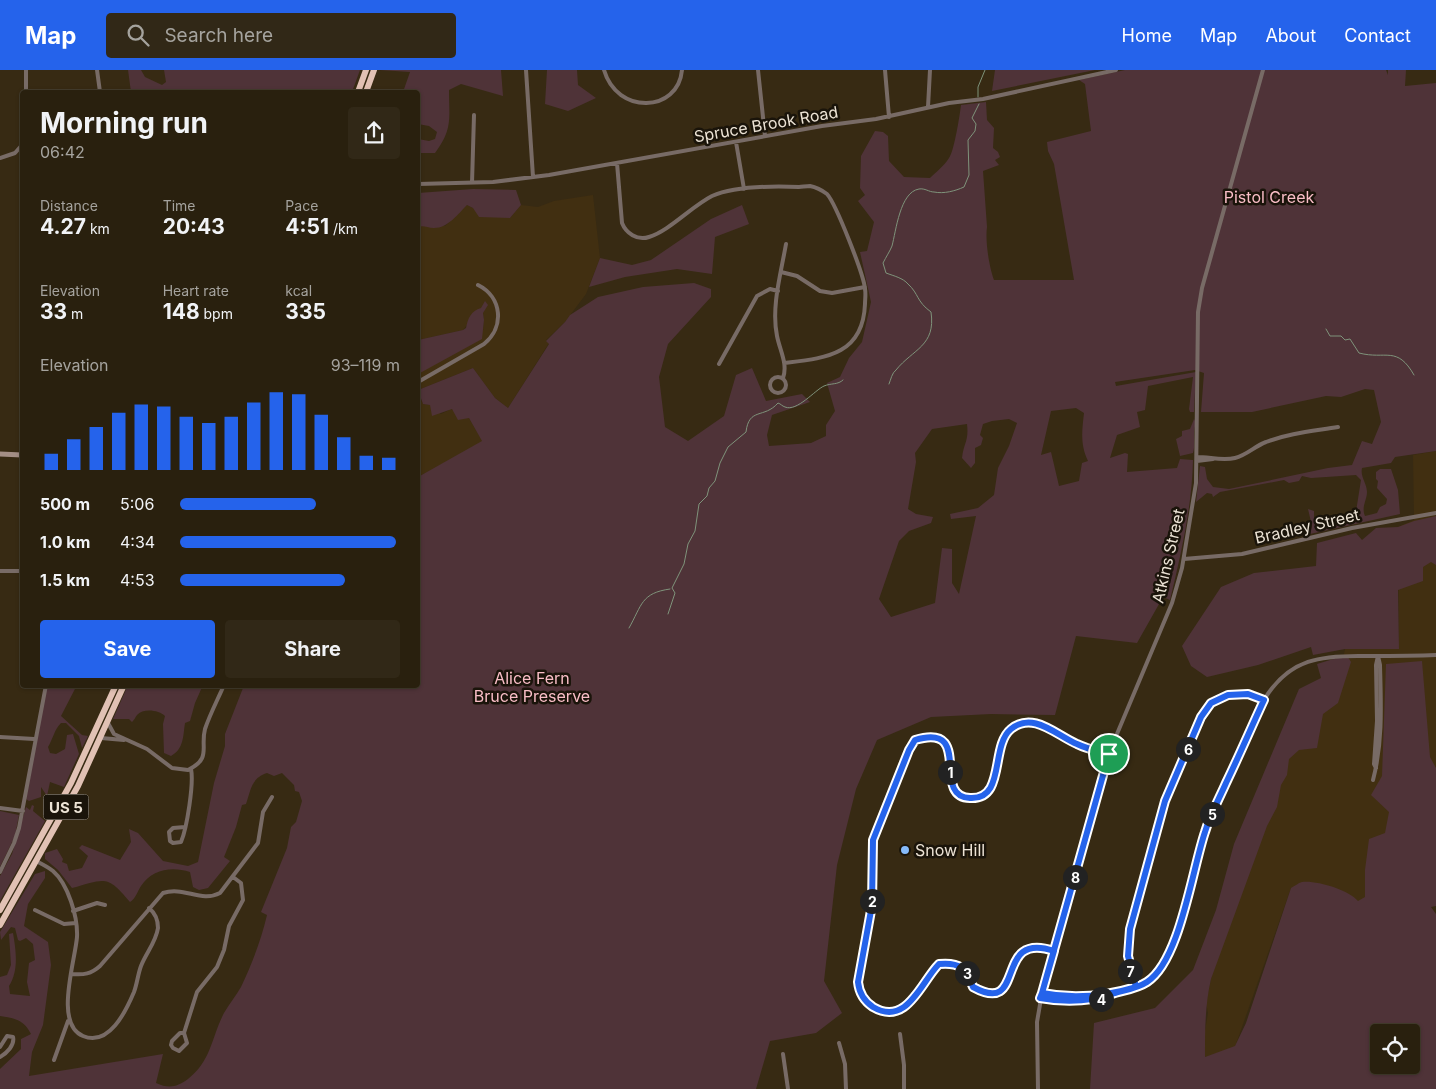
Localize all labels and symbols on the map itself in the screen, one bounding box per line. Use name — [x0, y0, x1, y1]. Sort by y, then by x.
street label: Spruce Brook Road — [692, 101, 840, 147]
park label: Pistol Creek — [1224, 187, 1314, 207]
street label: Bradley Street — [1253, 504, 1361, 548]
street label: Atkins Street — [1147, 507, 1189, 605]
park label: Alice Fern Bruce Preserve — [474, 668, 590, 706]
pin — [1088, 733, 1130, 775]
pin: 6 — [1176, 736, 1200, 762]
pin: 1 — [938, 760, 962, 784]
road number: US 5 — [44, 794, 88, 820]
pin: 5 — [1200, 802, 1224, 826]
place label: Snow Hill — [915, 840, 985, 860]
marker: Snow Hill — [899, 844, 911, 856]
pin: 8 — [1062, 864, 1088, 890]
pin: 2 — [860, 888, 884, 914]
pin: 7 — [1118, 958, 1142, 984]
pin: 3 — [954, 960, 980, 986]
pin: 4 — [1088, 986, 1114, 1012]

